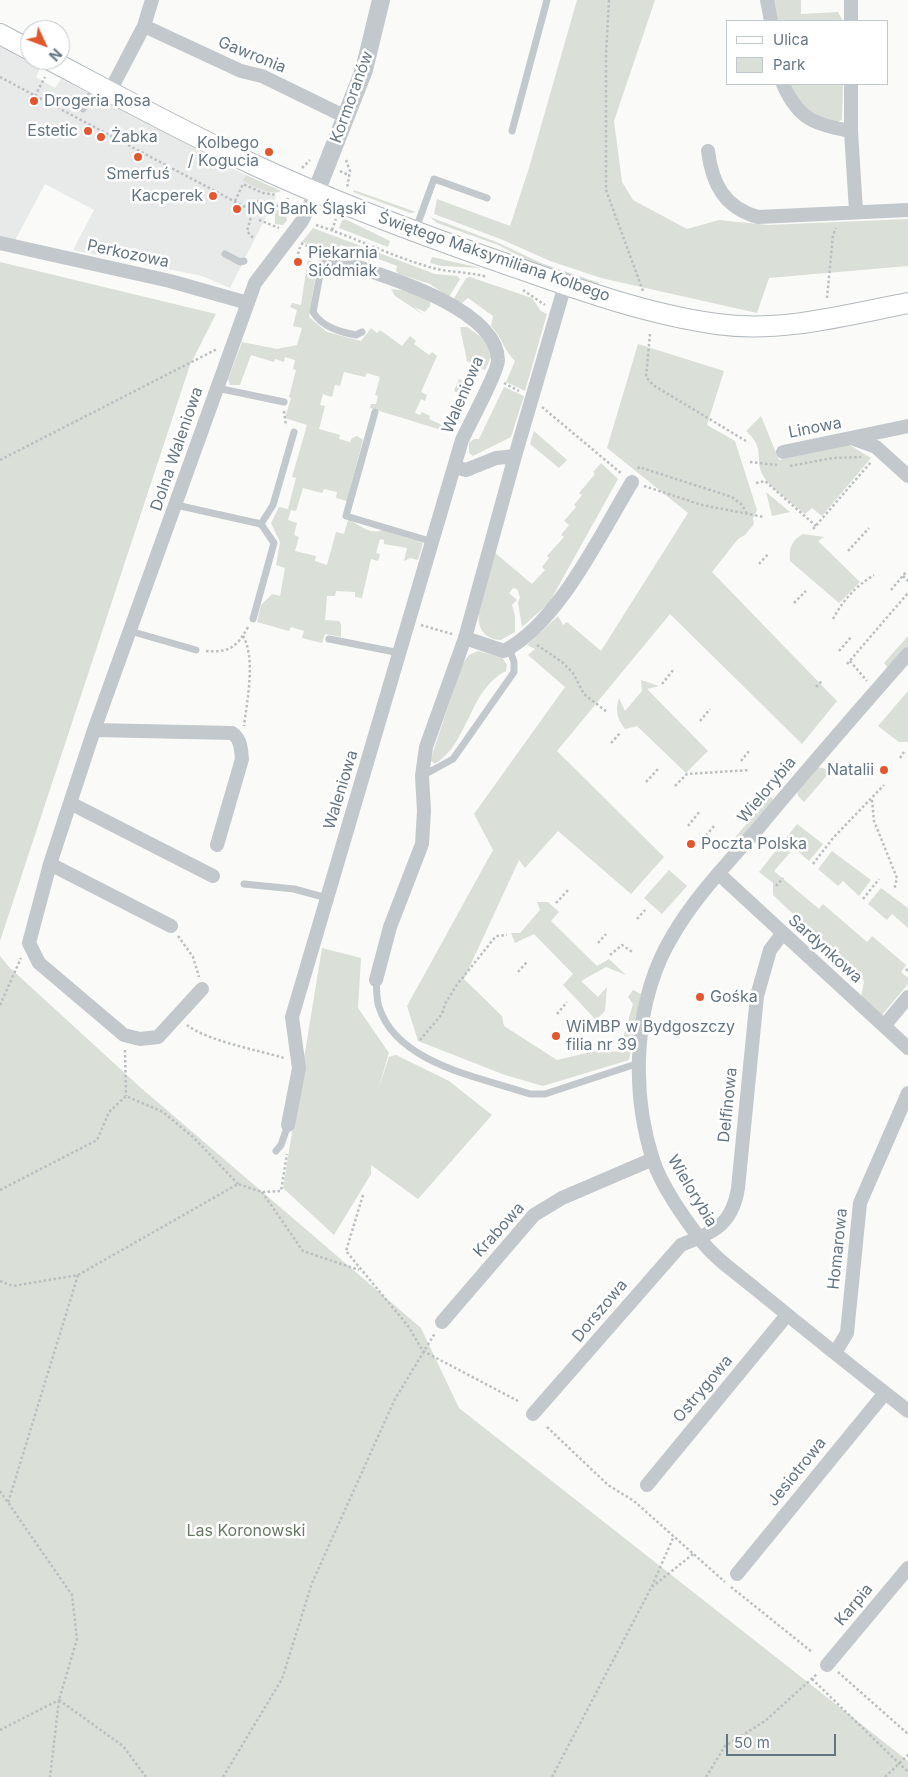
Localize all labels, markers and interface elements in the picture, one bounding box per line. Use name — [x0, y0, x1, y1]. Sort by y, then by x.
north arrow — [20, 20, 70, 70]
legend — [726, 20, 888, 85]
text: Ulica — [773, 30, 809, 49]
street label: Gawronia — [215, 33, 289, 77]
text: N — [46, 45, 65, 65]
street label: Kormoranów — [326, 48, 378, 146]
text: Park — [773, 55, 805, 74]
place label: Drogeria Rosa — [44, 91, 151, 111]
marker: Drogeria Rosa — [28, 95, 40, 107]
place label: Estetic — [27, 121, 78, 141]
marker: Estetic — [82, 125, 94, 137]
place label: Żabka — [111, 127, 158, 147]
marker: Żabka — [95, 131, 107, 143]
place label: Kolbego / Kogucia — [188, 133, 259, 171]
marker: Kolbego / Kogucia — [263, 146, 275, 158]
marker: Smerfuś — [132, 151, 144, 163]
place label: Smerfuś — [106, 164, 170, 184]
place label: Kacperek — [131, 186, 203, 206]
marker: Kacperek — [207, 190, 219, 202]
place label: ING Bank Śląski — [247, 199, 366, 219]
marker: ING Bank Śląski — [231, 203, 243, 215]
street label: Świętego Maksymiliana Kolbego — [375, 208, 613, 306]
street label: Perkozowa — [85, 236, 171, 272]
place label: Piekarnia Siódmiak — [308, 243, 378, 281]
marker: Piekarnia Siódmiak — [292, 256, 304, 268]
street label: Waleniowa — [438, 354, 488, 436]
street label: Dolna Waleniowa — [147, 385, 207, 513]
street label: Linowa — [787, 413, 843, 443]
street label: Waleniowa — [320, 748, 362, 832]
street label: Wielorybia — [734, 753, 800, 827]
place label: Natalii — [827, 760, 874, 780]
marker: Natalii — [878, 764, 890, 776]
place label: Poczta Polska — [701, 834, 807, 854]
marker: Poczta Polska — [685, 838, 697, 850]
street label: Sardynkowa — [784, 911, 866, 987]
place label: Gośka — [710, 987, 758, 1007]
marker: Gośka — [694, 991, 706, 1003]
place label: WiMBP w Bydgoszczy filia nr 39 — [566, 1017, 735, 1055]
marker: WiMBP w Bydgoszczy filia nr 39 — [550, 1030, 562, 1042]
street label: Delfinowa — [715, 1067, 741, 1143]
street label: Wielorybia — [663, 1152, 721, 1230]
street label: Krabowa — [469, 1199, 529, 1261]
street label: Homarowa — [824, 1207, 852, 1291]
street label: Dorszowa — [568, 1276, 632, 1346]
street label: Ostrygowa — [669, 1351, 737, 1427]
street label: Jesiotrowa — [764, 1434, 830, 1510]
park label: Las Koronowski — [187, 1521, 305, 1541]
street label: Karpia — [831, 1580, 877, 1630]
scale bar — [728, 1724, 838, 1756]
text: 50 m — [734, 1733, 770, 1752]

